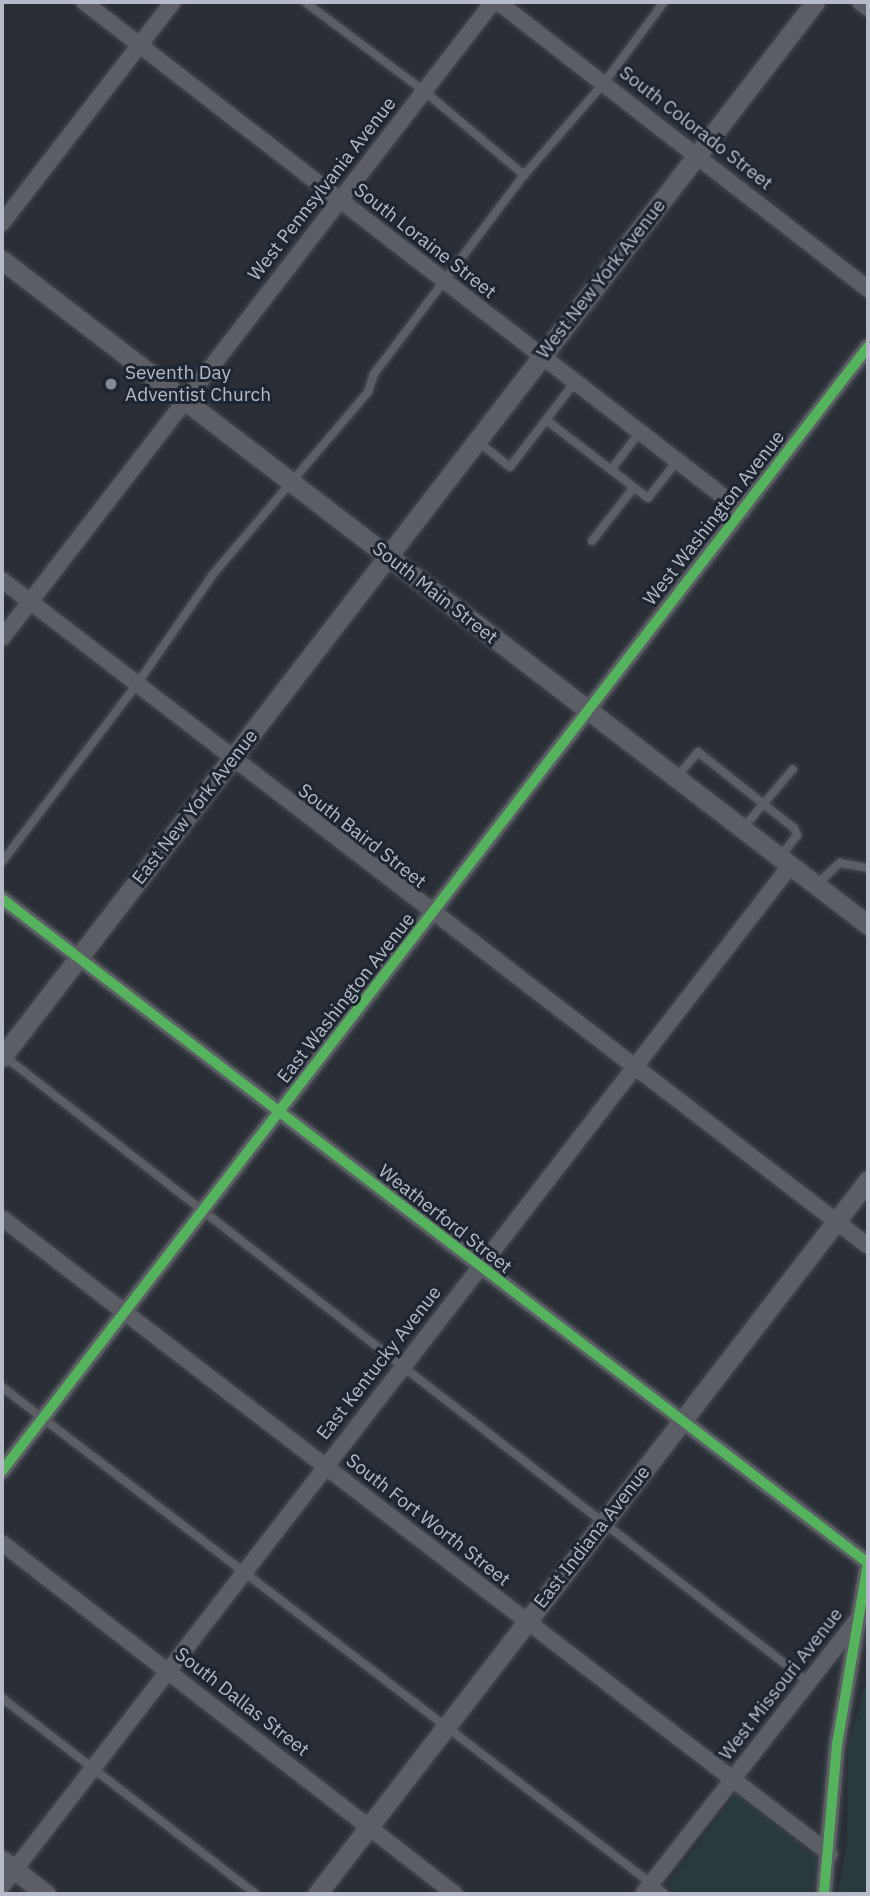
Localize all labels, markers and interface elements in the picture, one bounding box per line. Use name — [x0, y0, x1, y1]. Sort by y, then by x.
street label: South Colorado Street — [615, 61, 777, 195]
street label: West Pennsylvania Avenue — [243, 93, 401, 285]
street label: South Loraine Street — [349, 178, 501, 304]
street label: West New York Avenue — [532, 195, 670, 363]
place label: Seventh Day Adventist Church — [125, 362, 271, 406]
marker: Seventh Day Adventist Church — [103, 376, 119, 392]
street label: West Washington Avenue — [639, 426, 789, 610]
street label: South Main Street — [368, 537, 502, 649]
street label: East New York Avenue — [127, 725, 263, 889]
street label: South Baird Street — [293, 779, 431, 893]
street label: East Washington Avenue — [272, 908, 420, 1088]
street label: Weatherford Street — [374, 1160, 516, 1278]
street label: East Kentucky Avenue — [312, 1282, 446, 1444]
street label: South Fort Worth Street — [341, 1449, 515, 1591]
street label: East Indiana Avenue — [529, 1461, 655, 1613]
street label: West Missouri Avenue — [714, 1603, 848, 1765]
street label: South Dallas Street — [171, 1643, 313, 1761]

